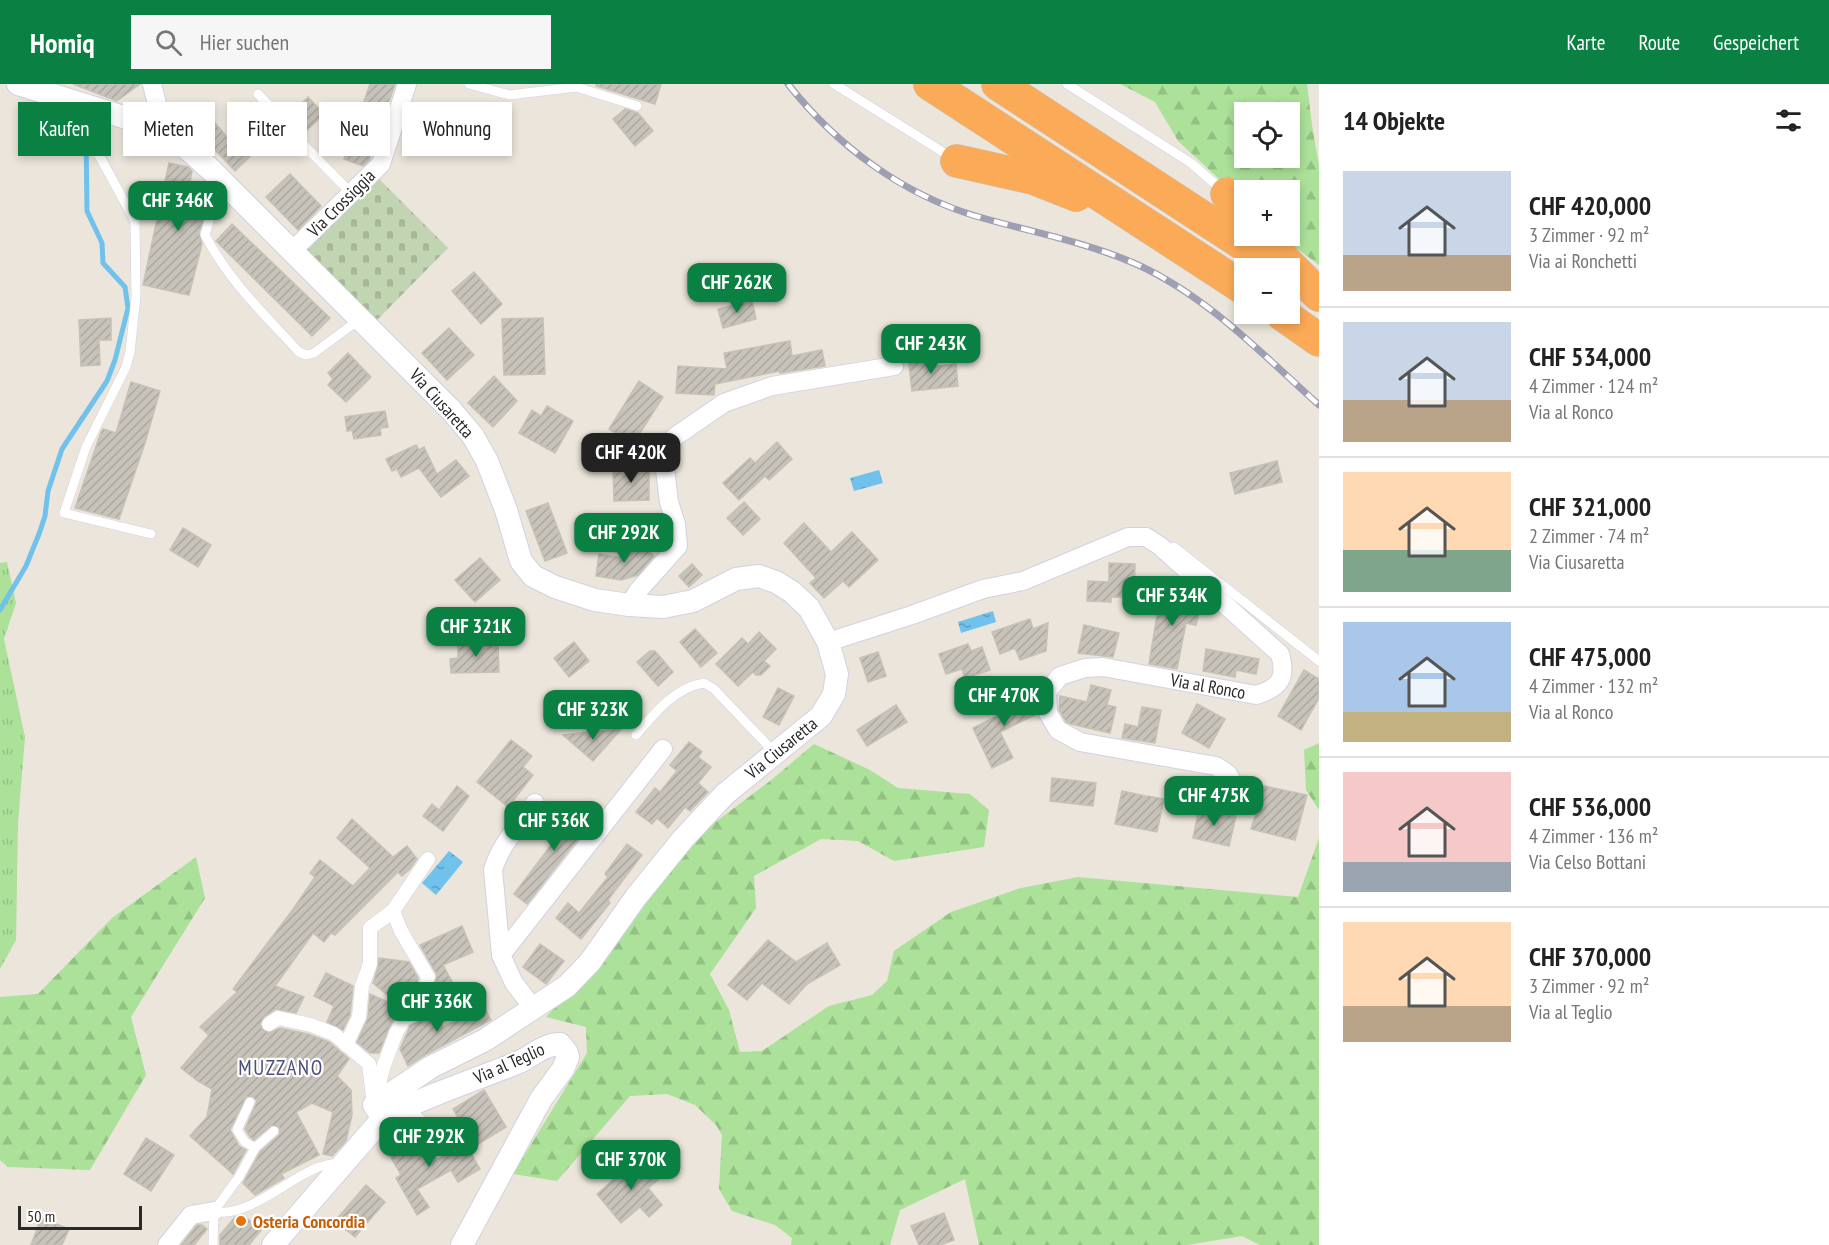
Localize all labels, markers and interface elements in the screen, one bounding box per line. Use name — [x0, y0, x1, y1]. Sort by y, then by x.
search box — [131, 15, 551, 69]
text: Homiq — [30, 24, 95, 61]
icon: search — [152, 26, 185, 59]
text: Hier suchen — [200, 28, 289, 56]
text: Karte — [1567, 29, 1605, 56]
text: Route — [1638, 29, 1680, 56]
text: Gespeichert — [1713, 29, 1799, 56]
chip: Kaufen — [18, 102, 111, 156]
chip: Mieten — [123, 102, 215, 156]
chip: Filter — [227, 102, 307, 156]
chip: Neu — [319, 102, 390, 156]
chip: Wohnung — [402, 102, 512, 156]
map controls — [1234, 102, 1300, 324]
button: locate — [1234, 102, 1300, 168]
text: 14 Objekte — [1343, 104, 1445, 137]
icon: filters — [1772, 104, 1805, 137]
street label: Via Crossiggia — [302, 164, 380, 242]
button: + — [1234, 180, 1300, 246]
pin: CHF 346K — [116, 181, 240, 232]
text: CHF 346K — [142, 187, 214, 213]
text: CHF 420,000 — [1529, 189, 1651, 222]
icon: home — [1391, 195, 1463, 267]
text: 3 Zimmer · 92 m² — [1529, 222, 1649, 248]
text: Via ai Ronchetti — [1529, 248, 1637, 274]
button: − — [1234, 258, 1300, 324]
pin: CHF 262K — [675, 263, 799, 314]
text: CHF 262K — [701, 269, 773, 295]
pin: CHF 243K — [869, 324, 993, 375]
text: CHF 243K — [895, 330, 967, 356]
text: CHF 534,000 — [1529, 340, 1651, 373]
icon: home — [1391, 346, 1463, 418]
street label: Via Ciusaretta — [404, 363, 479, 443]
text: 4 Zimmer · 124 m² — [1529, 373, 1658, 399]
text: Via al Ronco — [1529, 399, 1613, 425]
pin: CHF 420K — [569, 433, 693, 484]
text: CHF 420K — [595, 439, 667, 465]
text: CHF 321,000 — [1529, 490, 1651, 523]
icon: home — [1391, 496, 1463, 568]
pin: CHF 292K — [562, 513, 686, 564]
text: CHF 292K — [588, 519, 660, 545]
text: 2 Zimmer · 74 m² — [1529, 523, 1649, 549]
text: Via Ciusaretta — [1529, 549, 1625, 575]
pin: CHF 534K — [1110, 576, 1234, 627]
text: CHF 534K — [1136, 582, 1208, 608]
pin: CHF 321K — [414, 607, 538, 658]
text: CHF 321K — [440, 613, 512, 639]
text: CHF 475,000 — [1529, 640, 1651, 673]
icon: home — [1391, 646, 1463, 718]
street label: Via al Ronco — [1168, 668, 1248, 704]
text: 4 Zimmer · 132 m² — [1529, 673, 1658, 699]
pin: CHF 470K — [942, 676, 1066, 727]
text: CHF 470K — [968, 682, 1040, 708]
pin: CHF 323K — [531, 690, 655, 741]
text: CHF 323K — [557, 696, 629, 722]
text: Via al Ronco — [1529, 699, 1613, 725]
street label: Via Ciusaretta — [740, 712, 822, 785]
pin: CHF 475K — [1152, 776, 1276, 827]
text: CHF 475K — [1178, 782, 1250, 808]
text: CHF 536,000 — [1529, 790, 1651, 823]
icon: home — [1391, 796, 1463, 868]
pin: CHF 536K — [492, 801, 616, 852]
text: CHF 536K — [518, 807, 590, 833]
text: 4 Zimmer · 136 m² — [1529, 823, 1658, 849]
text: Via Celso Bottani — [1529, 849, 1646, 875]
text: CHF 370,000 — [1529, 940, 1651, 973]
icon: home — [1391, 946, 1463, 1018]
text: 3 Zimmer · 92 m² — [1529, 973, 1649, 999]
pin: CHF 336K — [375, 982, 499, 1033]
text: CHF 336K — [401, 988, 473, 1014]
text: Via al Teglio — [1529, 999, 1612, 1025]
street label: Via al Teglio — [469, 1037, 548, 1089]
district label: MUZZANO — [238, 1054, 324, 1081]
pin: CHF 292K — [367, 1117, 491, 1168]
text: CHF 292K — [393, 1123, 465, 1149]
pin: CHF 370K — [569, 1140, 693, 1191]
text: CHF 370K — [595, 1146, 667, 1172]
scale bar — [18, 1203, 142, 1230]
text: 50 m — [27, 1206, 55, 1226]
place label: Osteria Concordia — [253, 1210, 365, 1233]
marker: Osteria Concordia — [234, 1214, 248, 1228]

